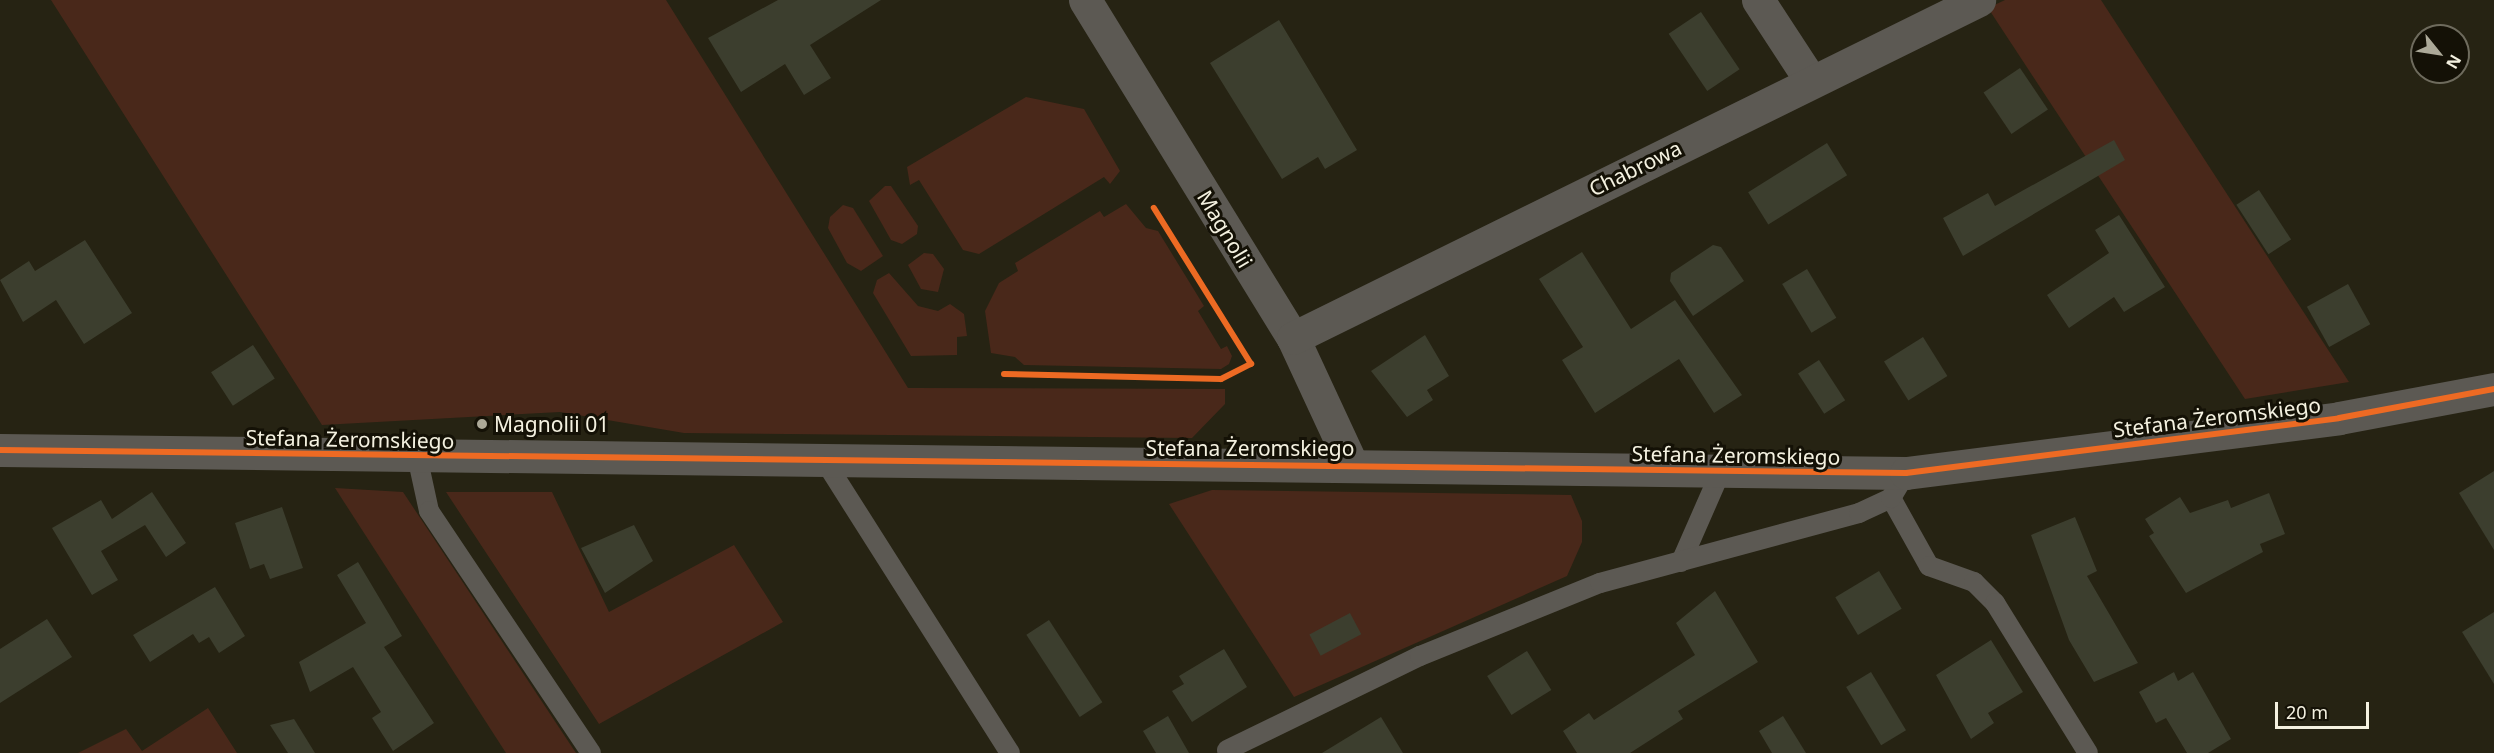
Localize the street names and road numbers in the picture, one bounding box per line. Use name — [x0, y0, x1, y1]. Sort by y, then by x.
street label: Chabrowa — [1585, 135, 1685, 201]
street label: Magnolii — [1192, 186, 1258, 272]
street label: Stefana Żeromskiego — [2112, 392, 2322, 442]
street label: Stefana Żeromskiego — [245, 425, 455, 453]
street label: Stefana Żeromskiego — [1146, 435, 1354, 461]
street label: Stefana Żeromskiego — [1631, 441, 1841, 469]

